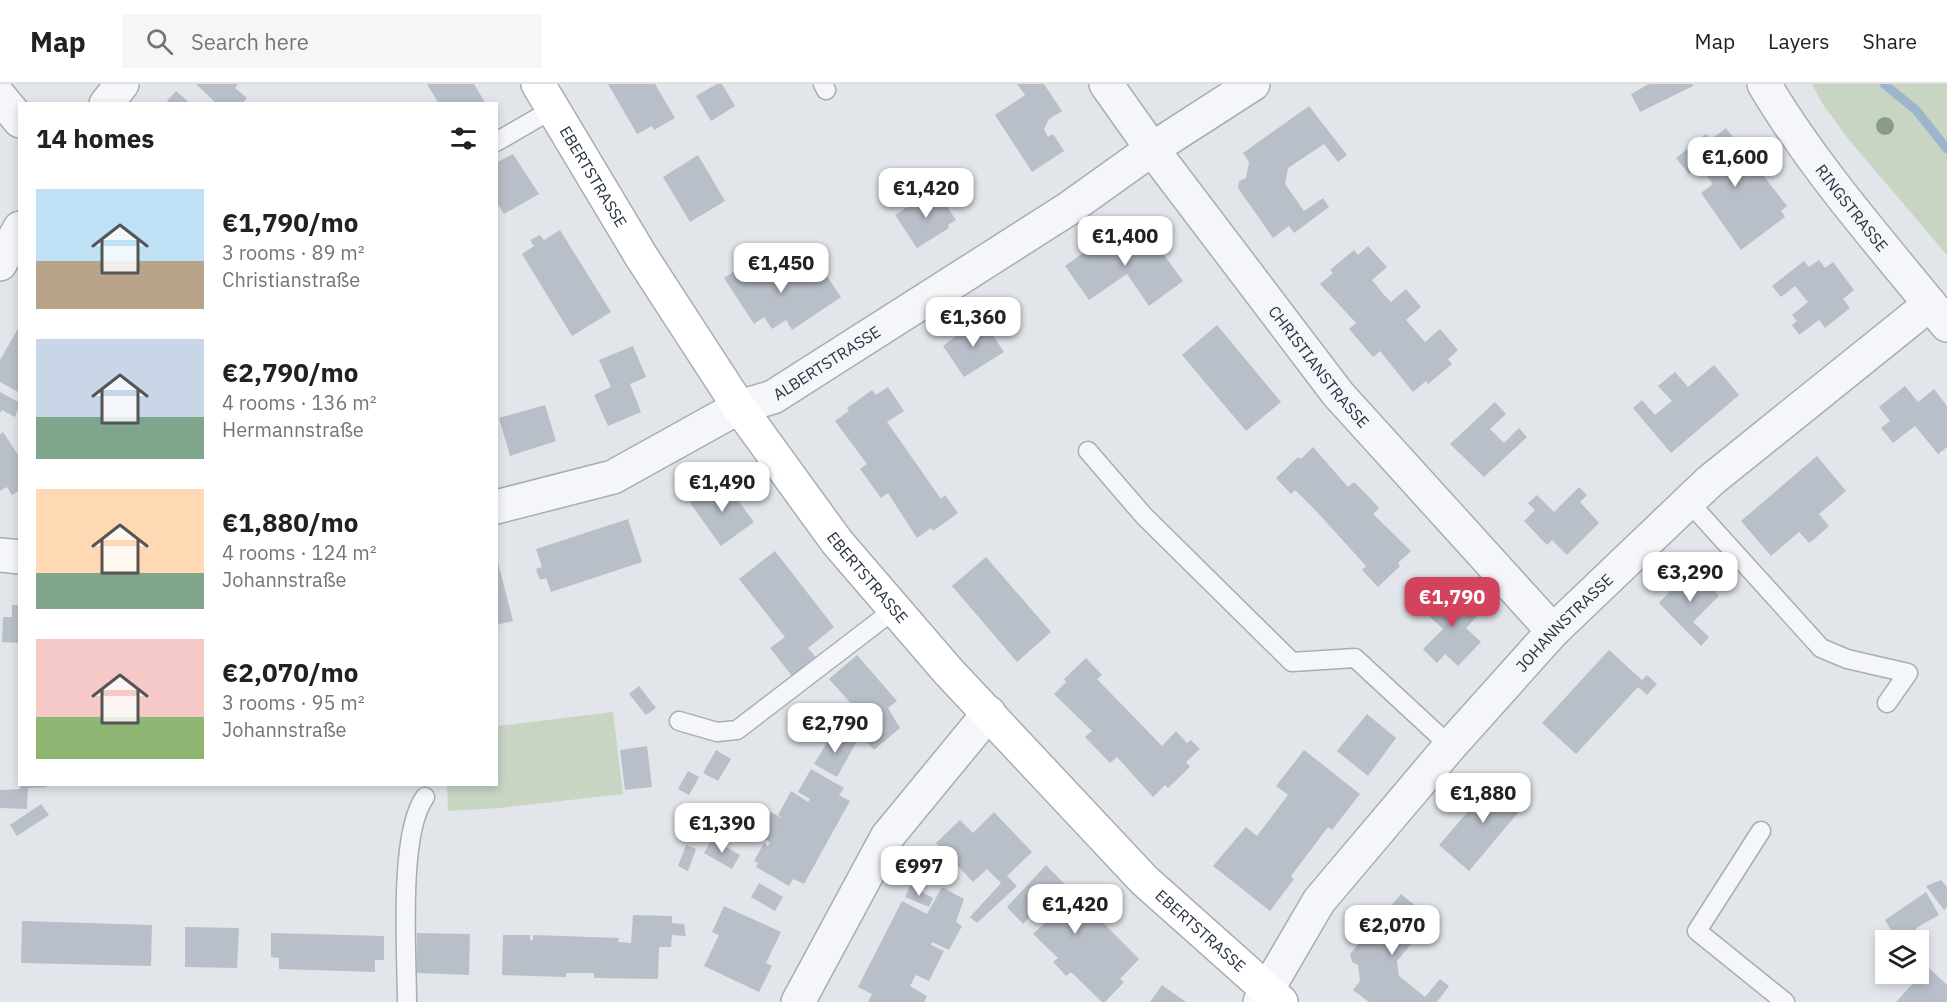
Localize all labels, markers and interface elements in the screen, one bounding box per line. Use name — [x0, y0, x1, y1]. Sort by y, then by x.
search box — [122, 14, 542, 68]
text: Map — [30, 23, 86, 60]
icon: search — [143, 25, 176, 58]
text: Search here — [191, 27, 309, 56]
text: Map — [1695, 27, 1735, 55]
text: Layers — [1768, 27, 1830, 55]
text: Share — [1863, 27, 1917, 55]
text: 14 homes — [36, 121, 154, 155]
icon: filters — [447, 122, 480, 155]
street label: EBERTSTRASSE — [555, 122, 631, 231]
pin: €1,600 — [1686, 137, 1784, 188]
text: €1,600 — [1702, 143, 1768, 170]
street label: RINGSTRASSE — [1811, 160, 1892, 256]
pin: €1,420 — [877, 168, 975, 219]
text: €1,420 — [893, 174, 959, 201]
text: €1,790/mo — [222, 205, 358, 239]
icon: home — [84, 213, 156, 285]
pin: €1,400 — [1076, 216, 1174, 267]
text: €1,400 — [1092, 222, 1158, 249]
text: 3 rooms · 89 m² — [222, 239, 365, 266]
pin: €1,450 — [732, 243, 830, 294]
text: €1,450 — [748, 249, 814, 276]
text: Christianstraße — [222, 266, 360, 293]
pin: €1,360 — [924, 297, 1022, 348]
street label: CHRISTIANSTRASSE — [1264, 302, 1374, 432]
text: €1,360 — [940, 303, 1006, 330]
street label: ALBERTSTRASSE — [769, 321, 884, 404]
text: €2,790/mo — [222, 355, 358, 389]
icon: home — [84, 363, 156, 435]
text: 4 rooms · 136 m² — [222, 389, 377, 416]
text: Hermannstraße — [222, 416, 364, 443]
pin: €1,490 — [673, 462, 771, 513]
text: €1,490 — [689, 468, 755, 495]
text: €1,880/mo — [222, 505, 358, 539]
icon: home — [84, 513, 156, 585]
street label: EBERTSTRASSE — [823, 528, 912, 627]
text: 4 rooms · 124 m² — [222, 539, 377, 566]
pin: €3,290 — [1641, 552, 1739, 603]
text: €3,290 — [1657, 558, 1723, 585]
text: Johannstraße — [222, 566, 347, 593]
street label: JOHANNSTRASSE — [1511, 569, 1617, 676]
pin: €1,790 — [1403, 577, 1501, 628]
text: €1,790 — [1419, 583, 1485, 610]
text: €2,070/mo — [222, 655, 358, 689]
icon: home — [84, 663, 156, 735]
text: 3 rooms · 95 m² — [222, 689, 365, 716]
pin: €2,790 — [786, 703, 884, 754]
text: €2,790 — [802, 709, 868, 736]
text: Johannstraße — [222, 716, 347, 743]
pin: €1,880 — [1434, 773, 1532, 824]
text: €1,880 — [1450, 779, 1516, 806]
pin: €1,390 — [673, 803, 771, 854]
text: €1,390 — [689, 809, 755, 836]
pin: €997 — [883, 846, 955, 897]
text: €997 — [895, 852, 943, 879]
pin: €1,420 — [1026, 884, 1124, 935]
street label: EBERTSTRASSE — [1151, 885, 1250, 976]
text: €1,420 — [1042, 890, 1108, 917]
pin: €2,070 — [1343, 905, 1441, 956]
text: €2,070 — [1359, 911, 1425, 938]
map controls — [1875, 930, 1929, 984]
button: layers — [1875, 930, 1929, 984]

